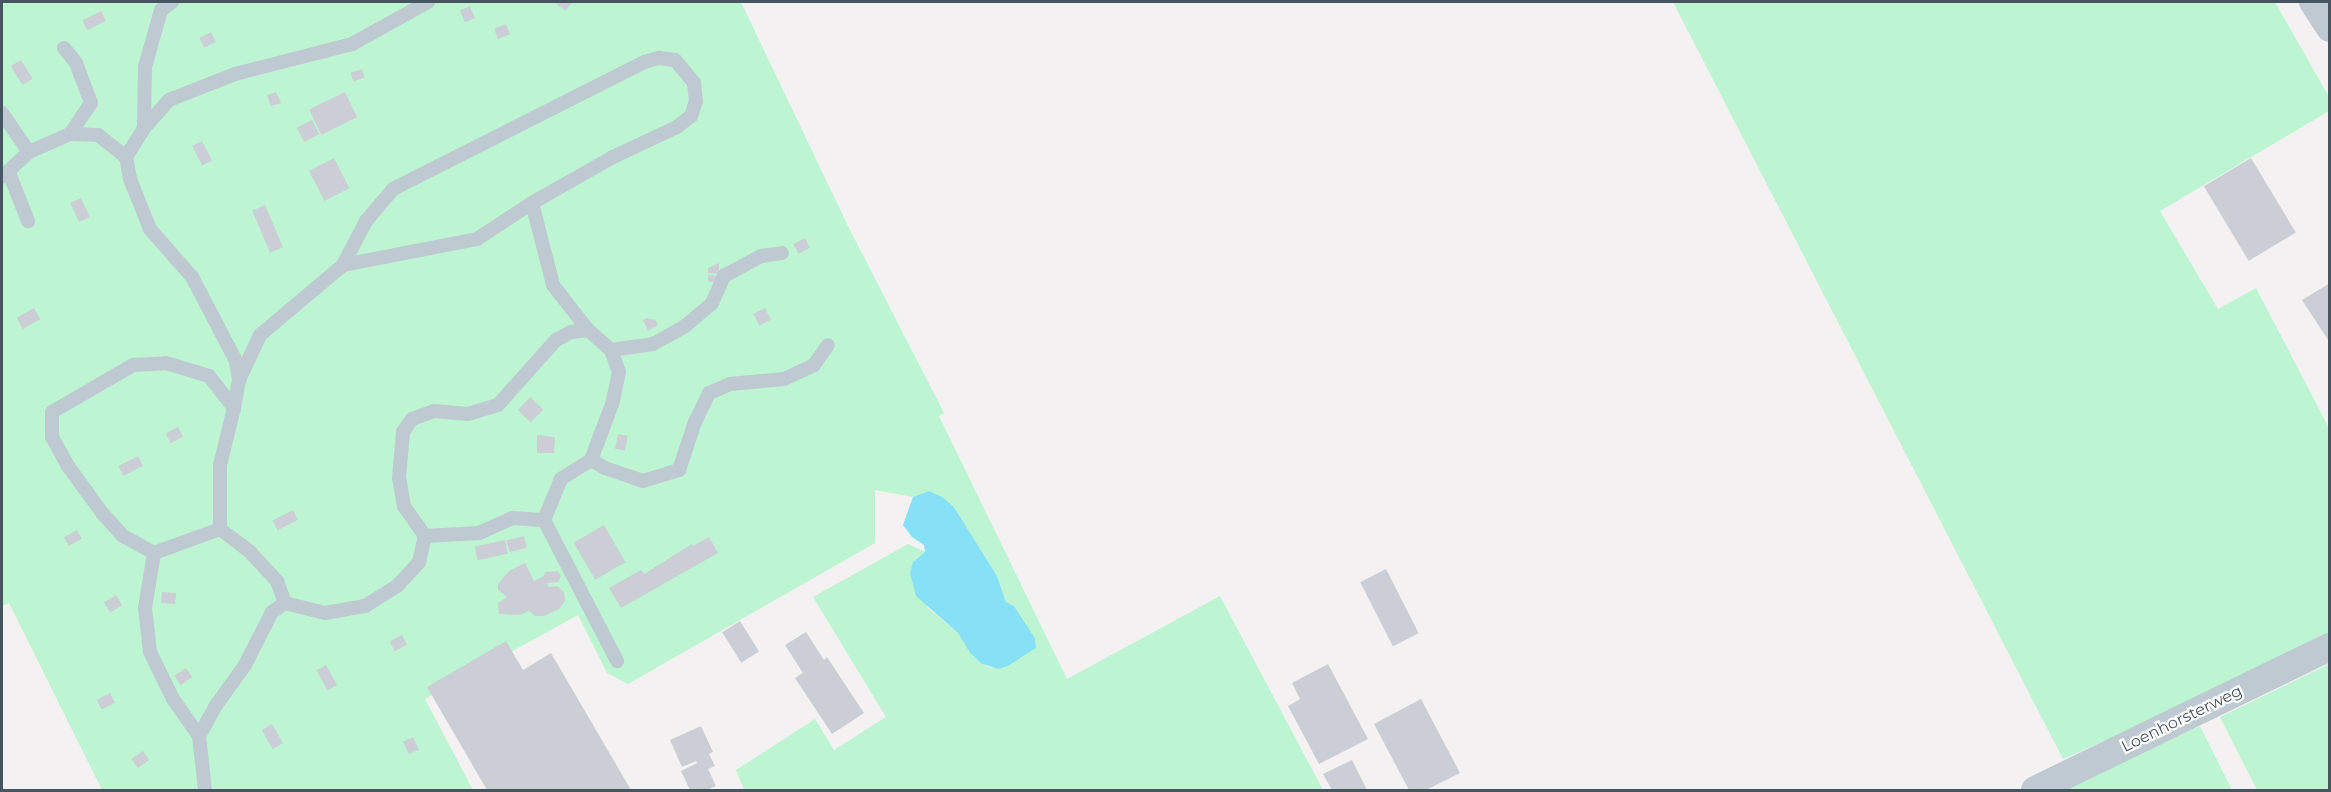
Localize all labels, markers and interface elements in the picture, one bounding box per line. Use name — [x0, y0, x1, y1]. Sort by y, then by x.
street label: Loenhorsterweg — [2119, 681, 2245, 757]

